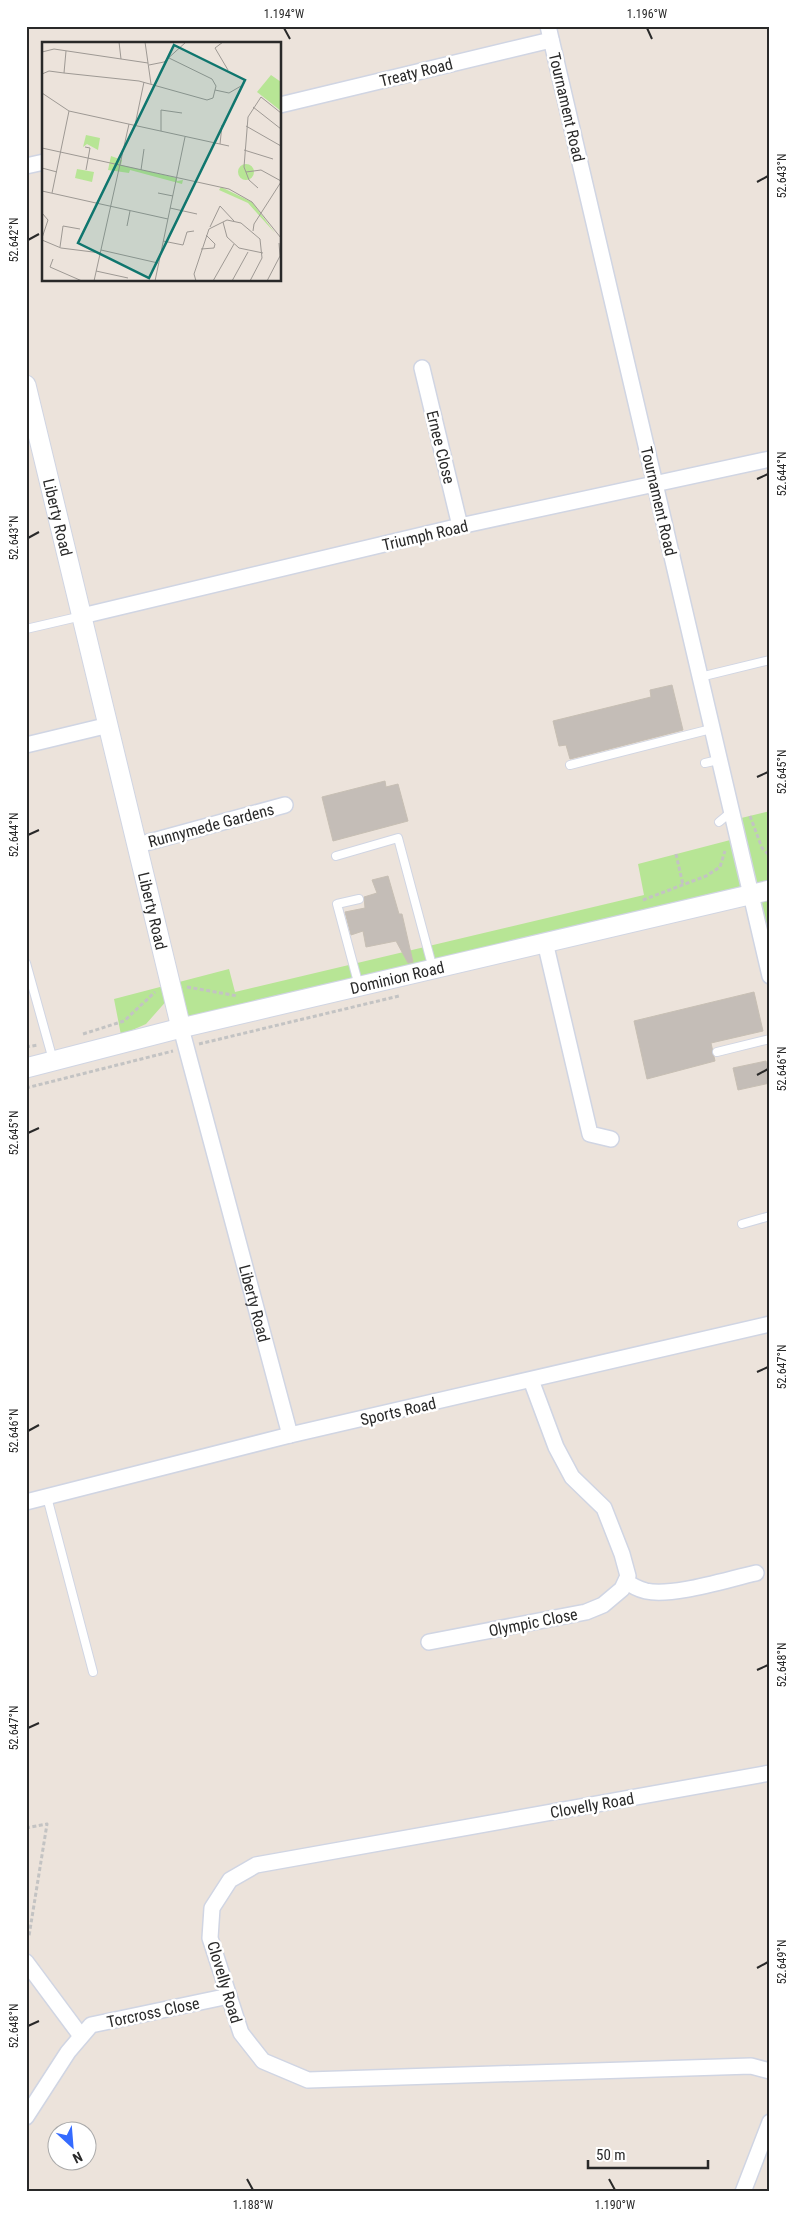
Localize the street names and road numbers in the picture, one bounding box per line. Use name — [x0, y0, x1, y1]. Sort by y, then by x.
street label: Tournament Road — [545, 51, 588, 164]
street label: Treaty Road — [378, 54, 455, 91]
street label: Ernee Close — [422, 409, 459, 486]
street label: Tournament Road — [637, 445, 680, 558]
street label: Liberty Road — [39, 477, 76, 558]
street label: Triumph Road — [380, 516, 470, 555]
street label: Runnymede Gardens — [146, 800, 276, 851]
street label: Liberty Road — [134, 870, 171, 952]
street label: Dominion Road — [348, 958, 446, 998]
street label: Liberty Road — [235, 1263, 274, 1344]
street label: Sports Road — [358, 1394, 438, 1429]
street label: Olympic Close — [487, 1605, 579, 1640]
street label: Clovelly Road — [549, 1789, 635, 1822]
street label: Clovelly Road — [203, 1939, 246, 2025]
street label: Torcross Close — [105, 1993, 201, 2032]

